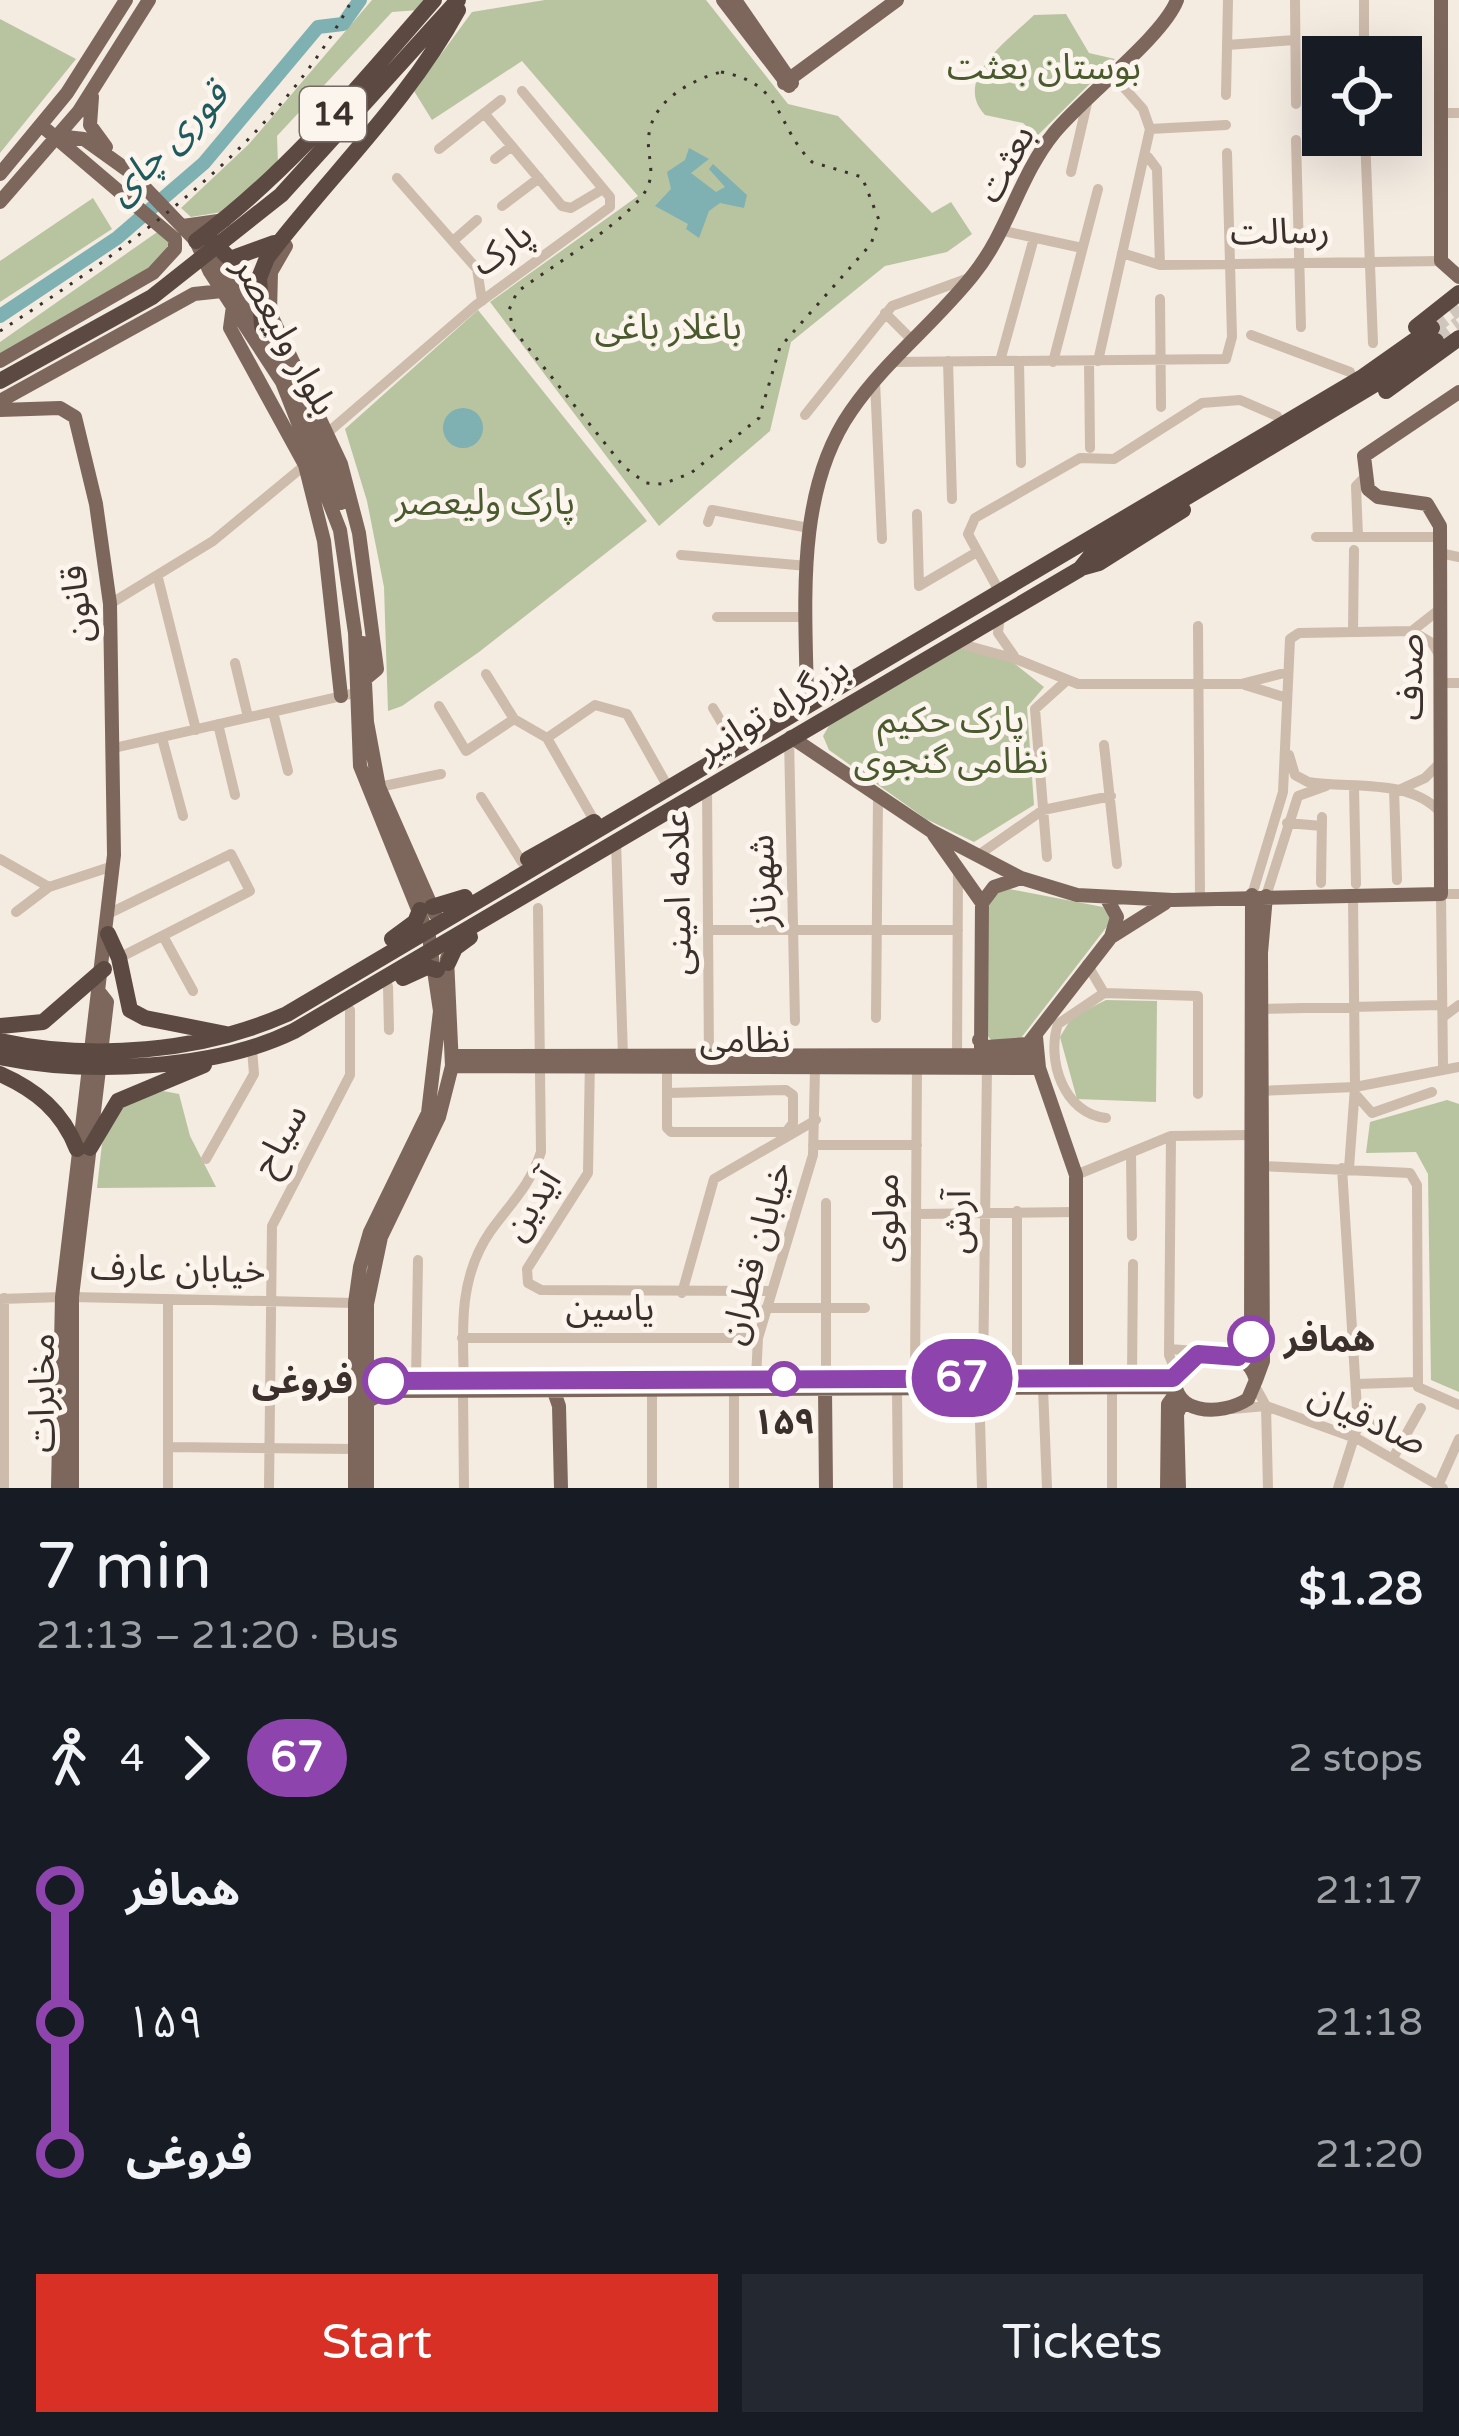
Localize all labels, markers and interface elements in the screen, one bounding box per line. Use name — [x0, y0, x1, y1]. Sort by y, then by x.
map controls — [1302, 36, 1422, 156]
button: locate — [1302, 36, 1422, 156]
park label: بوستان بعثت — [947, 46, 1141, 89]
water label: قوری چای — [96, 70, 241, 215]
road number: 14 — [300, 87, 366, 141]
street label: بعثت — [968, 118, 1044, 210]
street label: رسالت — [1230, 210, 1330, 254]
street label: پارک — [463, 213, 542, 286]
street label: بلوار ولیعصر — [223, 248, 346, 423]
park label: باغلار باغی — [594, 306, 742, 349]
park label: پارک ولیعصر — [394, 481, 575, 525]
street label: قانون — [52, 563, 102, 645]
street label: صدف — [1389, 633, 1432, 721]
street label: بزرگراه توانیر — [688, 647, 857, 772]
park label: پارک حکیم نظامی گنجوی — [854, 699, 1048, 783]
street label: علامه امینی — [655, 810, 701, 976]
street label: شهرناز — [740, 834, 786, 929]
street label: نظامی — [699, 1019, 791, 1062]
street label: سیاح — [243, 1097, 321, 1185]
street label: خیابان قطران — [711, 1157, 801, 1349]
street label: آیدین — [493, 1160, 571, 1248]
street label: مولوی — [865, 1173, 908, 1263]
street label: آرش — [936, 1188, 980, 1254]
street label: خیابان عارف — [90, 1246, 266, 1292]
street label: یاسین — [565, 1287, 655, 1330]
marker: همافر — [1229, 1317, 1273, 1361]
place label: همافر — [1282, 1318, 1375, 1361]
street label: مخابرات — [21, 1333, 64, 1453]
line badge: 67 — [908, 1339, 1016, 1417]
text: 67 — [936, 1352, 988, 1403]
marker: فروغی — [364, 1359, 408, 1403]
place label: فروغی — [252, 1360, 353, 1403]
marker: ۱۵۹ — [768, 1363, 800, 1395]
street label: صادقیان — [1302, 1373, 1434, 1465]
place label: ۱۵۹ — [753, 1401, 815, 1444]
text: 7 min — [36, 1527, 212, 1607]
text: $1.28 — [1299, 1563, 1423, 1617]
text: 21:13 – 21:20 · Bus — [36, 1612, 399, 1659]
icon: walk — [36, 1725, 102, 1791]
icon: forward — [163, 1725, 229, 1791]
text: 67 — [271, 1732, 323, 1783]
text: 4 — [120, 1735, 145, 1782]
text: 2 stops — [1288, 1735, 1423, 1782]
text: همافر — [126, 1864, 240, 1918]
text: 21:17 — [1315, 1867, 1423, 1914]
text: ۱۵۹ — [126, 1996, 203, 2050]
text: 21:18 — [1315, 1999, 1423, 2046]
text: فروغی — [126, 2128, 252, 2182]
text: 21:20 — [1315, 2131, 1423, 2178]
button: Start — [36, 2274, 718, 2412]
button: Tickets — [742, 2274, 1423, 2412]

